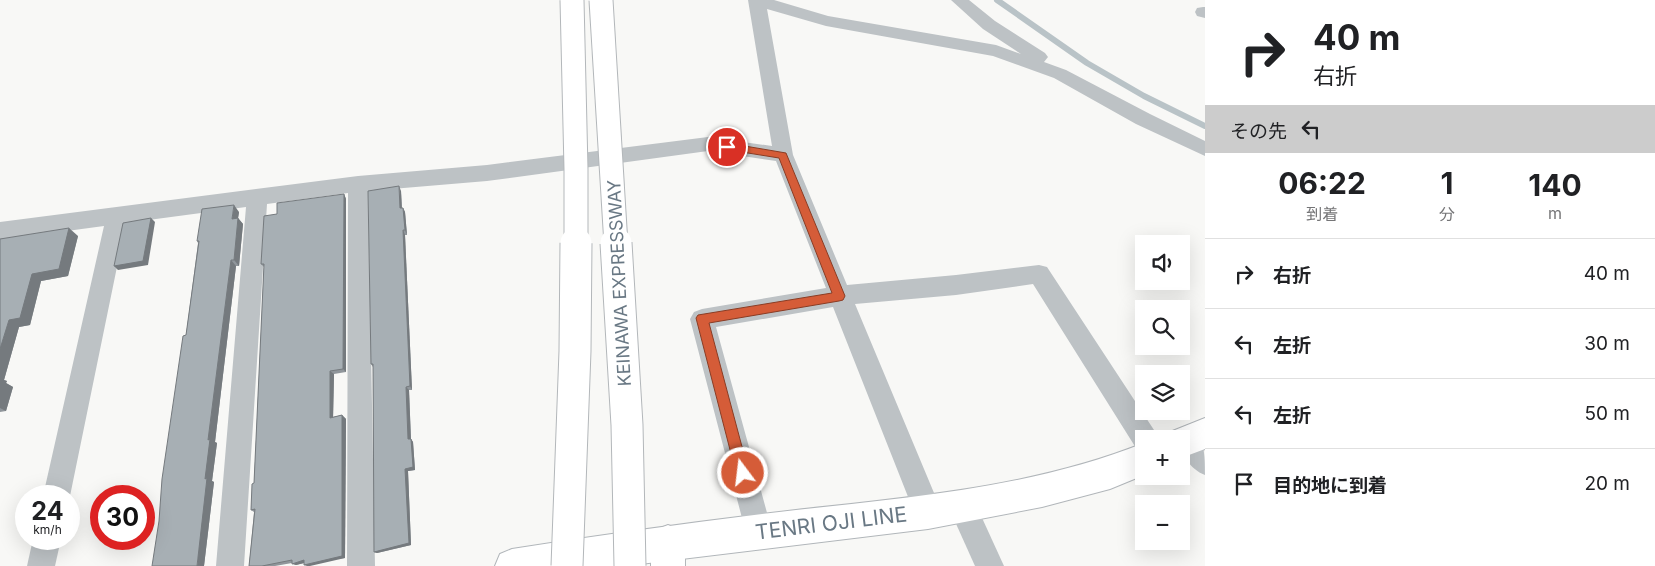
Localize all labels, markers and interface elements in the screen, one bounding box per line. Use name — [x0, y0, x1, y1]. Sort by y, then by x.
text: 40 m — [1313, 16, 1401, 58]
icon: right — [1230, 20, 1295, 85]
text: 右折 — [1313, 63, 1357, 89]
icon: left — [1297, 115, 1325, 143]
text: その先 — [1230, 120, 1287, 143]
pin — [706, 126, 748, 168]
icon: arrive — [713, 133, 741, 161]
text: 06:22 — [1278, 165, 1366, 201]
text: 1 — [1441, 165, 1454, 201]
text: 140 — [1528, 167, 1582, 203]
street label: KEINAWA EXPRESSWAY — [603, 179, 635, 387]
text: m — [1548, 203, 1562, 223]
text: 到着 — [1306, 204, 1338, 224]
text: 分 — [1439, 204, 1455, 224]
map controls — [1135, 235, 1190, 550]
button: sound — [1135, 235, 1190, 290]
icon: right — [1230, 260, 1258, 288]
text: 40 m — [1584, 262, 1630, 285]
text: 右折 — [1273, 264, 1311, 287]
button: search — [1135, 300, 1190, 355]
icon: left — [1230, 330, 1258, 358]
text: 30 m — [1584, 332, 1630, 355]
text: 左折 — [1273, 334, 1311, 357]
button: layers — [1135, 365, 1190, 420]
icon: left — [1230, 400, 1258, 428]
text: 50 m — [1584, 402, 1630, 425]
text: 左折 — [1273, 404, 1311, 427]
button: + — [1135, 430, 1190, 485]
position arrow — [716, 446, 768, 498]
icon: arrive — [1230, 470, 1258, 498]
text: 20 m — [1584, 472, 1630, 495]
text: 目的地に到着 — [1273, 474, 1387, 497]
speed limit sign: 30 — [90, 485, 155, 550]
button: − — [1135, 495, 1190, 550]
text: 24 — [31, 496, 64, 526]
street label: TENRI OJI LINE — [754, 501, 908, 545]
text: km/h — [33, 522, 62, 537]

